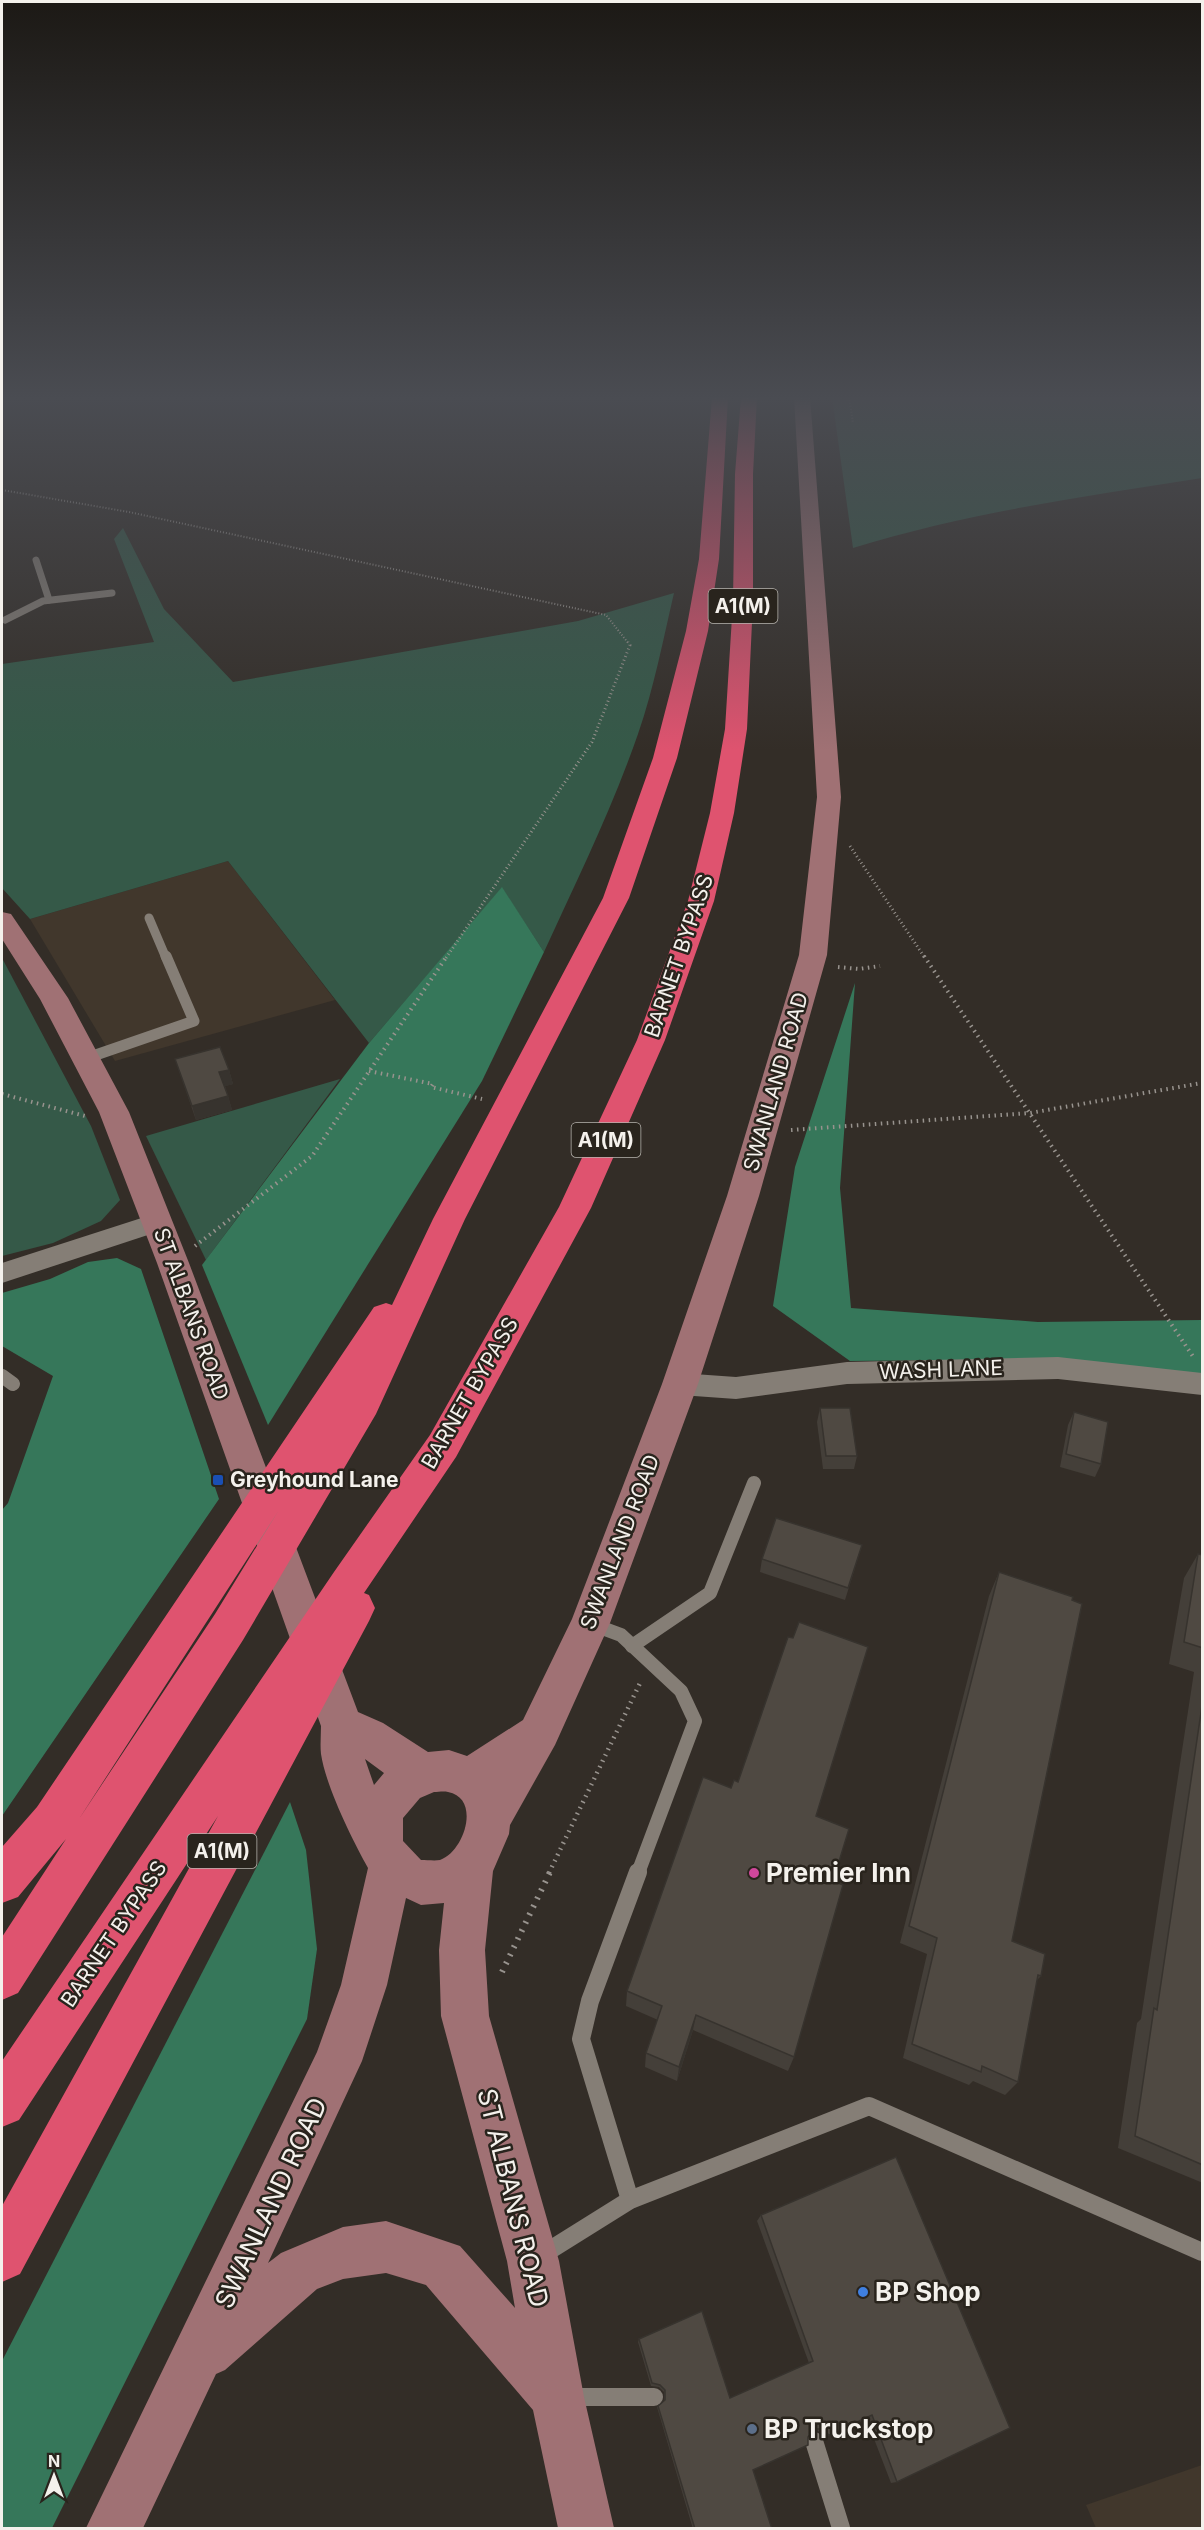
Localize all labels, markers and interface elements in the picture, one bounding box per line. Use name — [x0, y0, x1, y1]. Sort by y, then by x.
road number: A1(M) — [708, 589, 777, 623]
street label: BARNET BYPASS — [639, 871, 718, 1041]
street label: SWANLAND ROAD — [738, 989, 813, 1174]
road number: A1(M) — [572, 1123, 640, 1157]
street label: ST ALBANS ROAD — [149, 1224, 234, 1403]
street label: BARNET BYPASS — [416, 1312, 523, 1473]
street label: WASH LANE — [879, 1355, 1003, 1384]
street label: SWANLAND ROAD — [575, 1451, 664, 1633]
place label: Greyhound Lane — [230, 1467, 399, 1492]
marker: Greyhound Lane — [211, 1473, 225, 1487]
road number: A1(M) — [188, 1834, 256, 1868]
street label: BARNET BYPASS — [55, 1856, 172, 2012]
place label: Premier Inn — [766, 1857, 911, 1888]
marker: Premier Inn — [747, 1866, 761, 1880]
street label: ST ALBANS ROAD — [471, 2085, 556, 2310]
street label: SWANLAND ROAD — [208, 2092, 333, 2313]
place label: BP Shop — [875, 2276, 981, 2307]
marker: BP Shop — [856, 2285, 870, 2299]
place label: BP Truckstop — [764, 2413, 933, 2444]
marker: BP Truckstop — [745, 2422, 759, 2436]
north arrow — [24, 2446, 84, 2506]
text: N — [48, 2451, 60, 2471]

